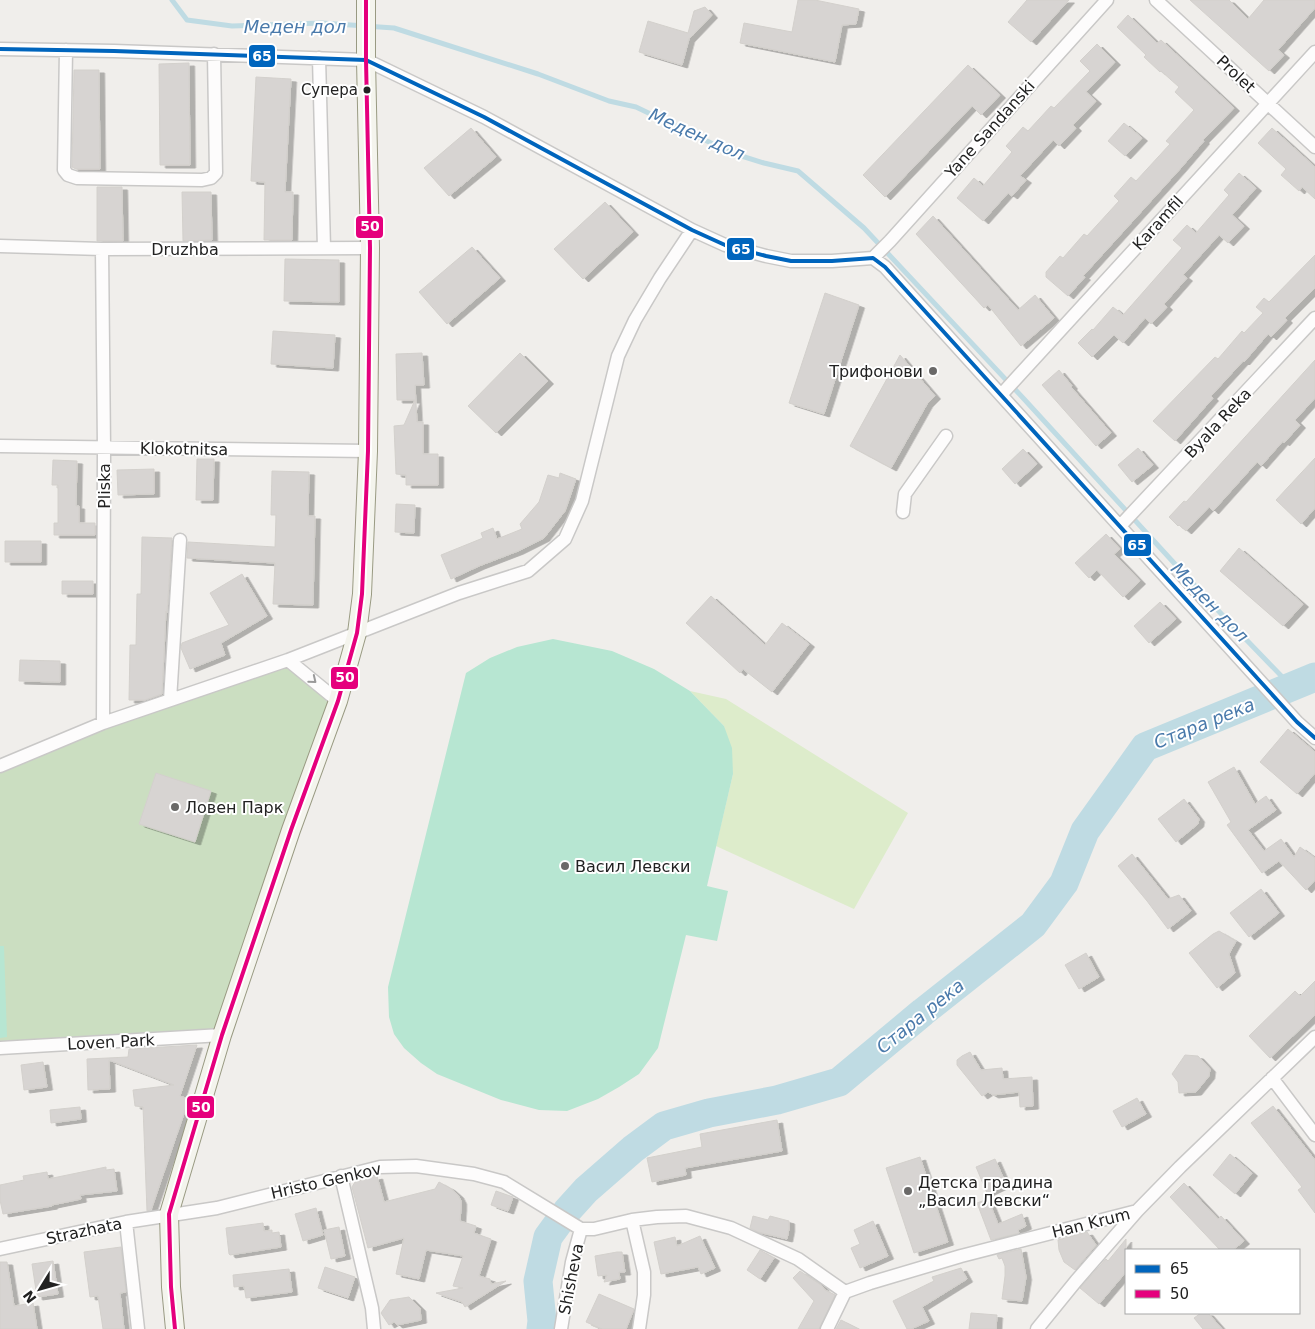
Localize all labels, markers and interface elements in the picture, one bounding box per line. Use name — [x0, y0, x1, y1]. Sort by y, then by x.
water label: Меден дол — [244, 16, 346, 37]
line badge: 65 — [248, 44, 276, 68]
text: 65 — [252, 48, 272, 64]
street label: Prolet — [1213, 51, 1259, 97]
street label: Yane Sandanski — [941, 76, 1039, 182]
place label: Супера — [301, 81, 358, 99]
marker: Супера — [362, 85, 372, 95]
water label: Меден дол — [646, 104, 748, 164]
street label: Karamfil — [1129, 192, 1187, 254]
line badge: 50 — [355, 215, 384, 239]
text: 50 — [360, 218, 380, 234]
line badge: 65 — [726, 237, 755, 261]
street label: Druzhba — [151, 240, 219, 259]
text: 65 — [731, 241, 751, 257]
place label: Трифонови — [828, 362, 923, 381]
marker: Трифонови — [927, 365, 939, 377]
street label: Byala Reka — [1181, 384, 1255, 462]
street label: Klokotnitsa — [140, 439, 228, 459]
street label: Pliska — [95, 463, 114, 509]
line badge: 65 — [1123, 533, 1152, 557]
text: 65 — [1127, 537, 1147, 553]
water label: Меден дол — [1167, 558, 1253, 646]
line badge: 50 — [330, 666, 359, 690]
text: 50 — [335, 669, 355, 685]
one-way arrow — [307, 675, 316, 684]
water label: Стара река — [1151, 693, 1257, 753]
place label: Ловен Парк — [185, 798, 284, 817]
marker: Ловен Парк — [169, 801, 181, 813]
place label: Васил Левски — [575, 857, 690, 876]
marker: Васил Левски — [559, 860, 571, 872]
water label: Стара река — [872, 974, 968, 1058]
street label: Loven Park — [67, 1030, 156, 1054]
line badge: 50 — [186, 1095, 215, 1119]
text: 50 — [191, 1099, 211, 1115]
street label: Hristo Genkov — [269, 1159, 383, 1203]
place label: Детска градина „Васил Левски“ — [918, 1173, 1053, 1210]
marker: Детска градина „Васил Левски“ — [902, 1185, 914, 1197]
street label: Han Krum — [1050, 1204, 1132, 1242]
street label: Strazhata — [44, 1214, 124, 1248]
street label: Shisheva — [555, 1242, 587, 1316]
legend — [1125, 1249, 1300, 1314]
text: 65 — [1170, 1260, 1189, 1278]
north arrow — [15, 1264, 65, 1314]
text: 50 — [1170, 1285, 1189, 1303]
text: N — [20, 1287, 40, 1306]

